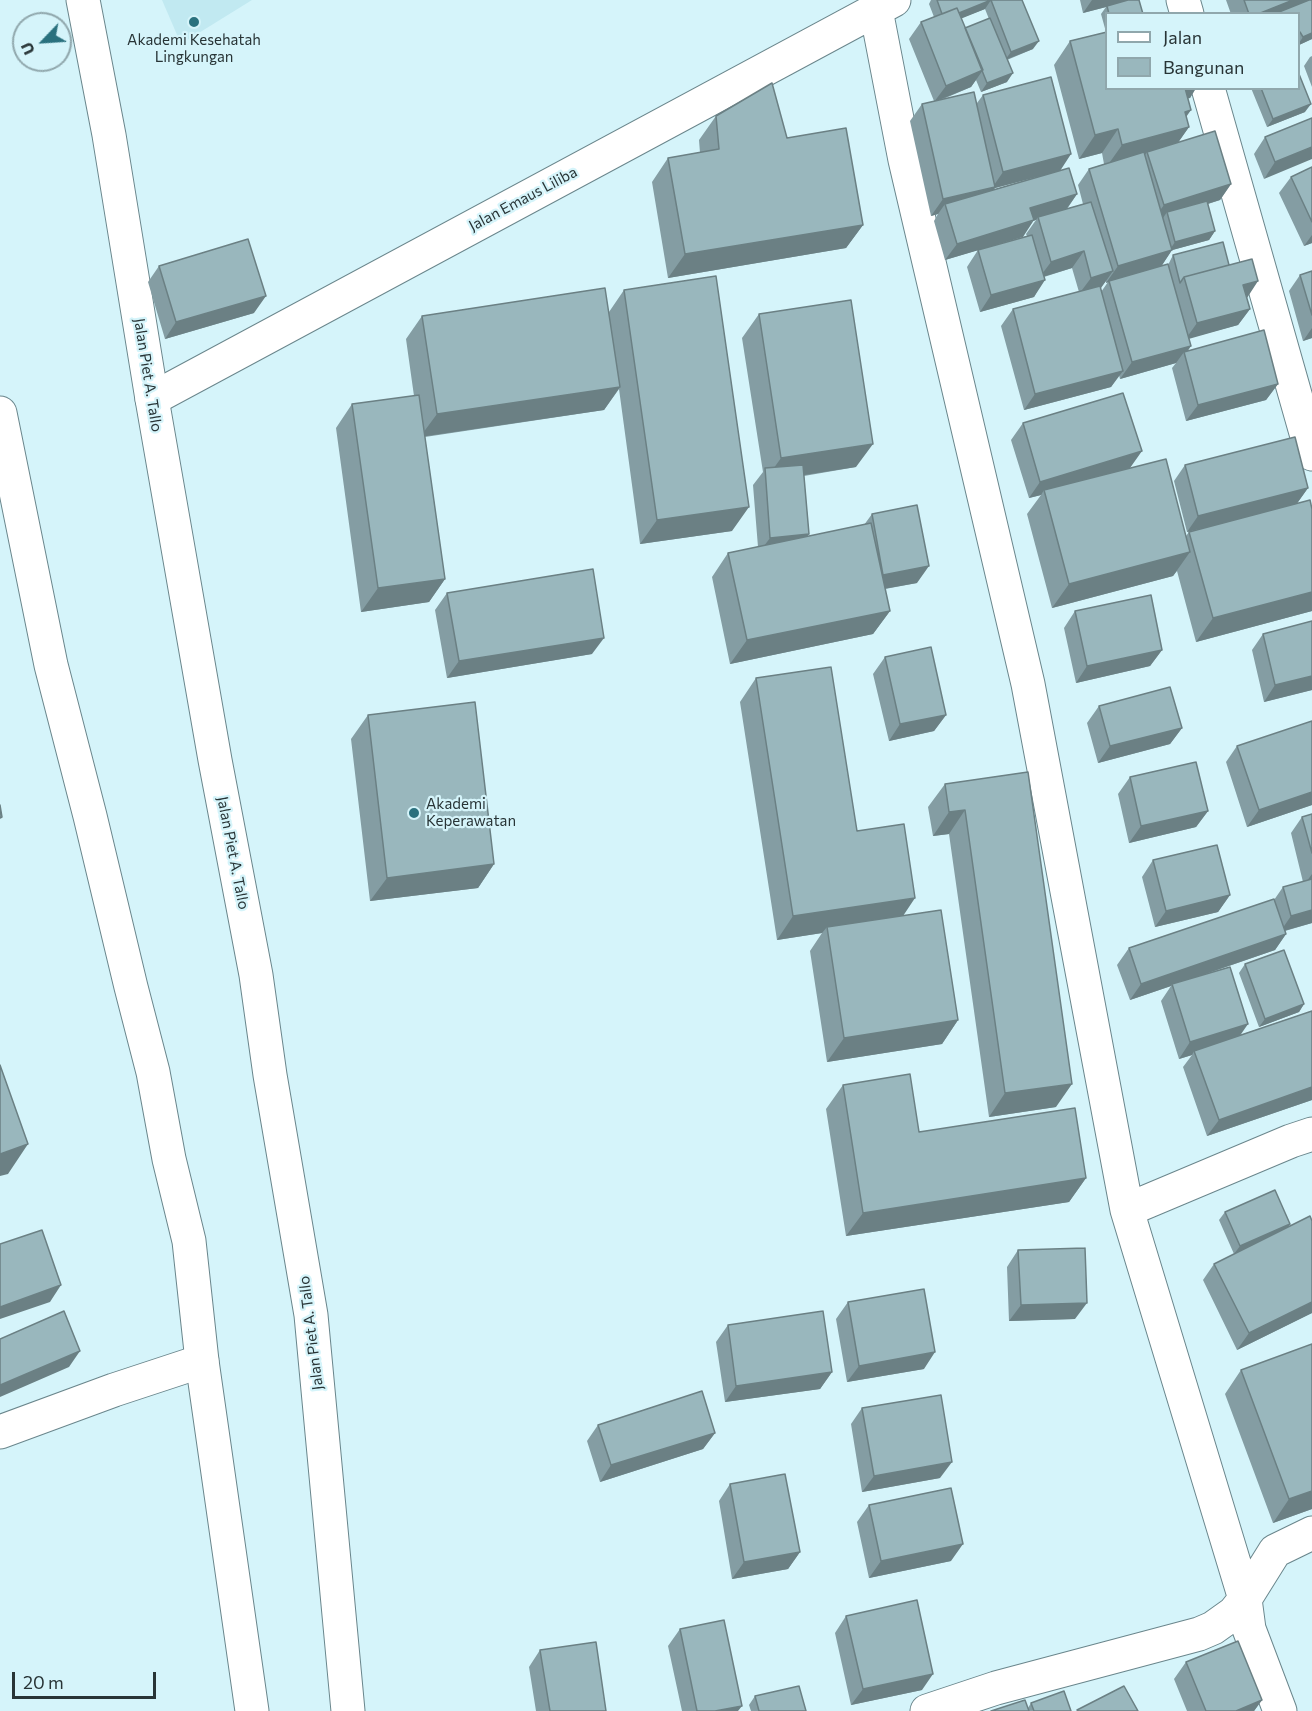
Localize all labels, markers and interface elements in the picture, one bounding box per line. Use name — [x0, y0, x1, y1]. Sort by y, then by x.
north arrow — [12, 12, 72, 72]
legend — [1105, 12, 1300, 90]
marker: Akademi Kesehatah Lingkungan — [187, 15, 201, 29]
text: Jalan — [1163, 26, 1202, 48]
place label: Akademi Kesehatah Lingkungan — [127, 31, 261, 66]
text: U — [16, 40, 38, 58]
text: Bangunan — [1163, 56, 1244, 78]
street label: Jalan Emaus Liliba — [466, 163, 580, 235]
street label: Jalan Piet A. Tallo — [130, 317, 166, 433]
street label: Jalan Piet A. Tallo — [213, 795, 253, 911]
place label: Akademi Keperawatan — [426, 795, 516, 830]
marker: Akademi Keperawatan — [407, 806, 421, 820]
street label: Jalan Piet A. Tallo — [295, 1275, 327, 1391]
scale bar — [15, 1660, 159, 1698]
text: 20 m — [23, 1671, 64, 1693]

